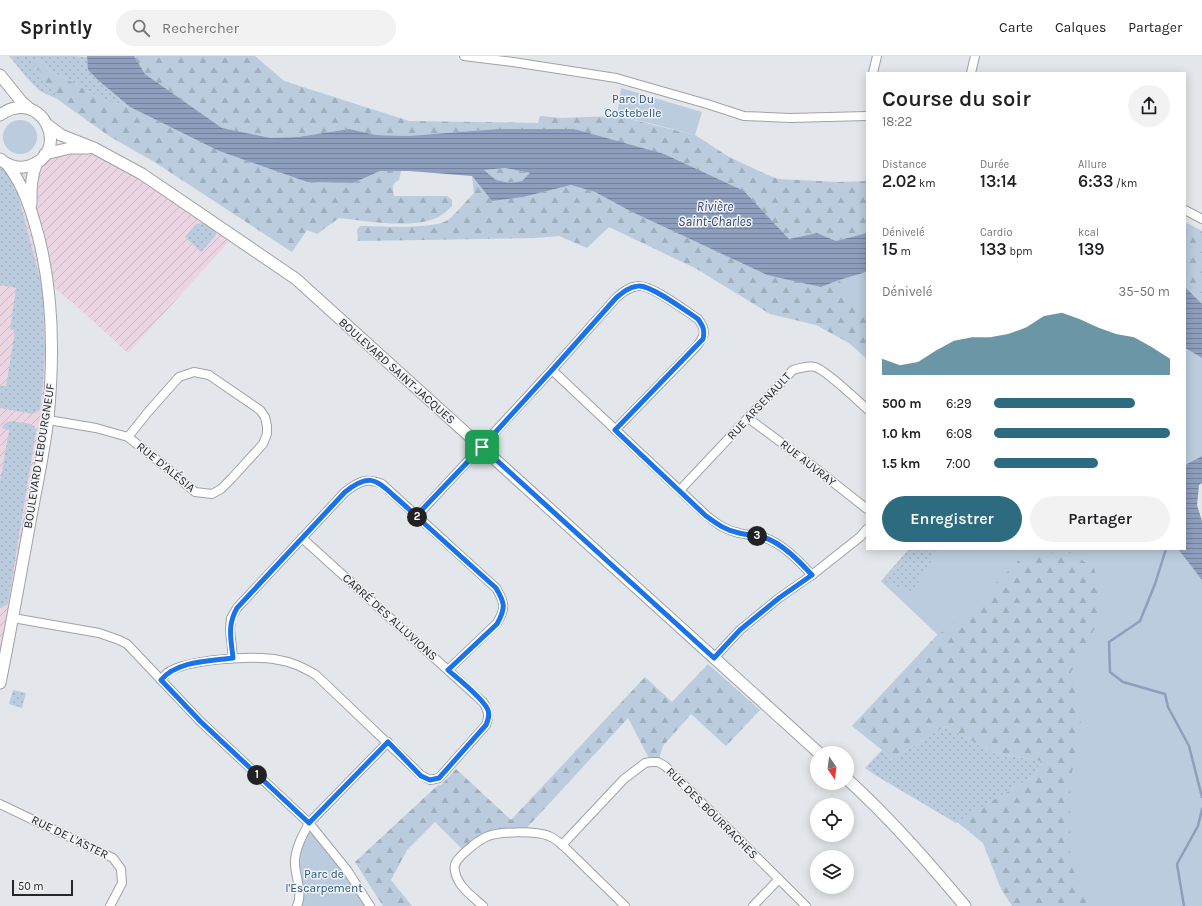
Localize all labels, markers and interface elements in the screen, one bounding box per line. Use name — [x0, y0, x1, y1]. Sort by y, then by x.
search box — [116, 10, 396, 46]
text: Sprintly — [20, 17, 92, 39]
icon: search — [130, 17, 152, 39]
text: Rechercher — [162, 19, 239, 37]
text: Carte — [999, 19, 1033, 36]
text: Calques — [1055, 19, 1106, 36]
text: Partager — [1128, 19, 1182, 36]
button: share — [1128, 85, 1170, 127]
text: Course du soir — [882, 86, 1031, 112]
park label: Parc Du Costebelle — [604, 92, 662, 120]
text: 18:22 — [882, 114, 912, 129]
text: Distance — [882, 158, 926, 171]
text: Durée — [980, 158, 1009, 171]
text: Allure — [1078, 158, 1107, 171]
text: 2.02 — [882, 171, 916, 191]
text: 13:14 — [980, 171, 1017, 191]
text: 6:33 — [1078, 171, 1113, 191]
text: km — [916, 177, 936, 190]
text: /km — [1113, 177, 1137, 190]
water label: Rivière Saint-Charles — [678, 199, 752, 229]
text: Dénivelé — [882, 226, 925, 239]
text: Cardio — [980, 226, 1013, 239]
text: kcal — [1078, 226, 1099, 239]
text: 15 — [882, 239, 898, 259]
text: 133 — [980, 239, 1007, 259]
text: 139 — [1078, 239, 1105, 259]
text: m — [898, 245, 911, 258]
text: bpm — [1007, 245, 1033, 258]
text: Dénivelé — [882, 284, 933, 299]
text: 35–50 m — [1119, 284, 1170, 299]
street label: BOULEVARD SAINT-JACQUES — [336, 315, 458, 427]
street label: RUE ARSENAULT — [724, 369, 794, 443]
street label: BOULEVARD LEBOURGNEUF — [21, 383, 57, 529]
text: 500 m — [882, 396, 922, 411]
text: 6:29 — [946, 396, 972, 411]
text: 1.0 km — [882, 426, 921, 441]
text: 6:08 — [946, 426, 972, 441]
pin — [465, 430, 499, 464]
icon: arrive — [471, 436, 493, 458]
street label: RUE AUVRAY — [777, 437, 839, 489]
street label: RUE D'ALÉSIA — [134, 438, 199, 495]
text: 1.5 km — [882, 456, 920, 471]
text: 7:00 — [946, 456, 971, 471]
button: Enregistrer — [882, 496, 1022, 542]
button: Partager — [1030, 496, 1170, 542]
pin: 2 — [407, 507, 427, 527]
text: 2 — [414, 510, 420, 523]
pin: 3 — [747, 526, 767, 546]
text: 3 — [754, 529, 760, 542]
street label: CARRÉ DES ALLUVIONS — [340, 570, 441, 663]
north arrow — [810, 746, 854, 790]
map controls — [810, 746, 854, 894]
street label: RUE DES BOURRACHES — [663, 764, 761, 862]
pin: 1 — [247, 765, 267, 785]
text: 1 — [255, 768, 259, 781]
button: locate — [810, 798, 854, 842]
street label: RUE DE L'ASTER — [29, 812, 111, 862]
button: layers — [810, 850, 854, 894]
park label: Parc de l'Escarpement — [285, 867, 363, 895]
scale bar — [12, 878, 73, 897]
text: 50 m — [18, 880, 44, 893]

